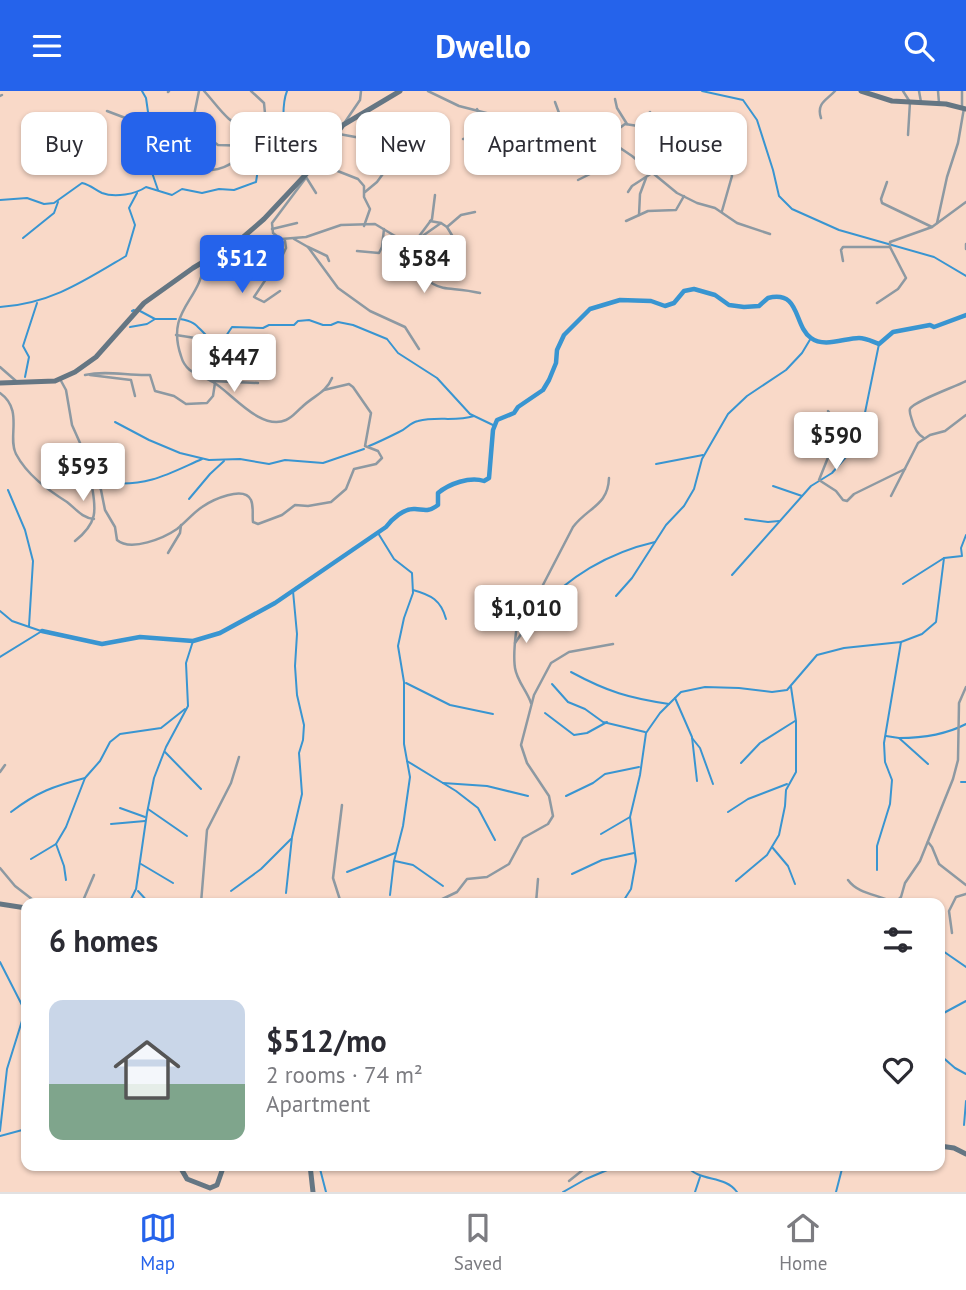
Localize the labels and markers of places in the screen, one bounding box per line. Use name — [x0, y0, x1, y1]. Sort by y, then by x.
pin: $512 — [201, 235, 283, 295]
pin: $584 — [383, 235, 465, 295]
pin: $447 — [193, 335, 275, 394]
pin: $590 — [795, 413, 877, 472]
pin: $593 — [42, 443, 124, 503]
pin: $1,010 — [469, 585, 583, 645]

